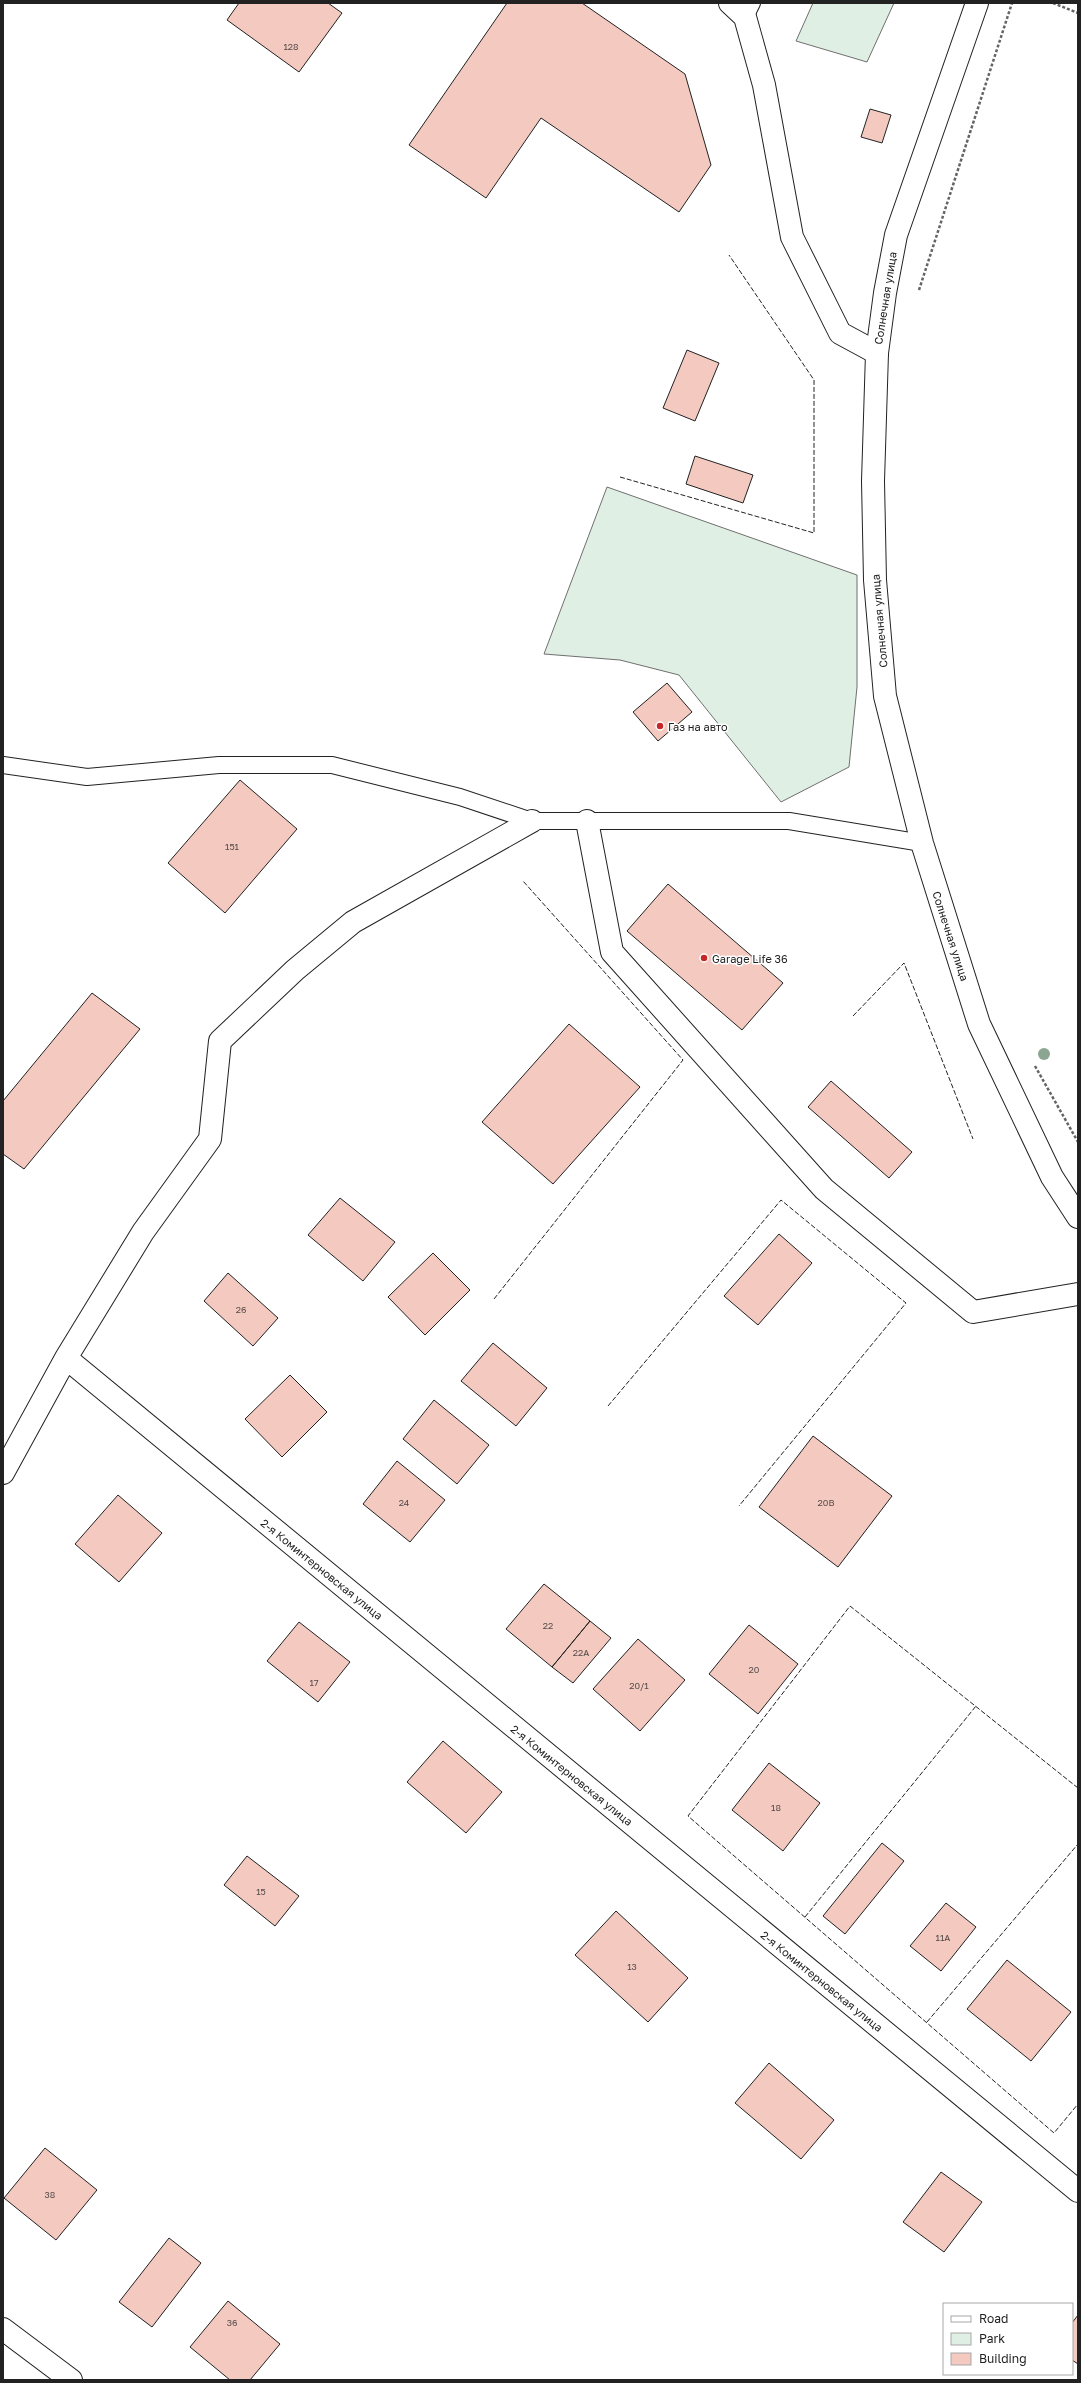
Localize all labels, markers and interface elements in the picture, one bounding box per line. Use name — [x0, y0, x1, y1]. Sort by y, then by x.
house number: 128 — [283, 41, 299, 52]
street label: Солнечная улица — [871, 251, 899, 345]
street label: Солнечная улица — [868, 574, 890, 668]
place label: Газ на авто — [668, 720, 728, 733]
marker: Газ на авто — [655, 721, 665, 731]
house number: 151 — [225, 841, 240, 852]
street label: Солнечная улица — [930, 889, 972, 983]
place label: Garage Life 36 — [712, 952, 788, 965]
marker: Garage Life 36 — [699, 953, 709, 963]
house number: 26 — [236, 1304, 246, 1315]
house number: 24 — [399, 1497, 410, 1508]
house number: 20В — [818, 1497, 834, 1508]
street label: 2-я Коминтерновская улица — [259, 1516, 385, 1622]
house number: 22 — [543, 1620, 553, 1631]
house number: 22А — [573, 1647, 589, 1658]
house number: 20 — [749, 1664, 760, 1675]
house number: 17 — [309, 1677, 319, 1688]
house number: 20/1 — [629, 1680, 649, 1691]
street label: 2-я Коминтерновская улица — [509, 1722, 635, 1828]
house number: 18 — [771, 1802, 781, 1813]
house number: 15 — [256, 1886, 266, 1897]
street label: 2-я Коминтерновская улица — [759, 1928, 885, 2034]
house number: 11А — [936, 1932, 950, 1943]
house number: 13 — [627, 1961, 637, 1972]
house number: 38 — [45, 2189, 55, 2200]
legend — [943, 2303, 1073, 2375]
text: Road — [979, 2311, 1008, 2326]
house number: 36 — [227, 2317, 237, 2328]
text: Park — [979, 2331, 1005, 2346]
text: Building — [979, 2351, 1027, 2366]

